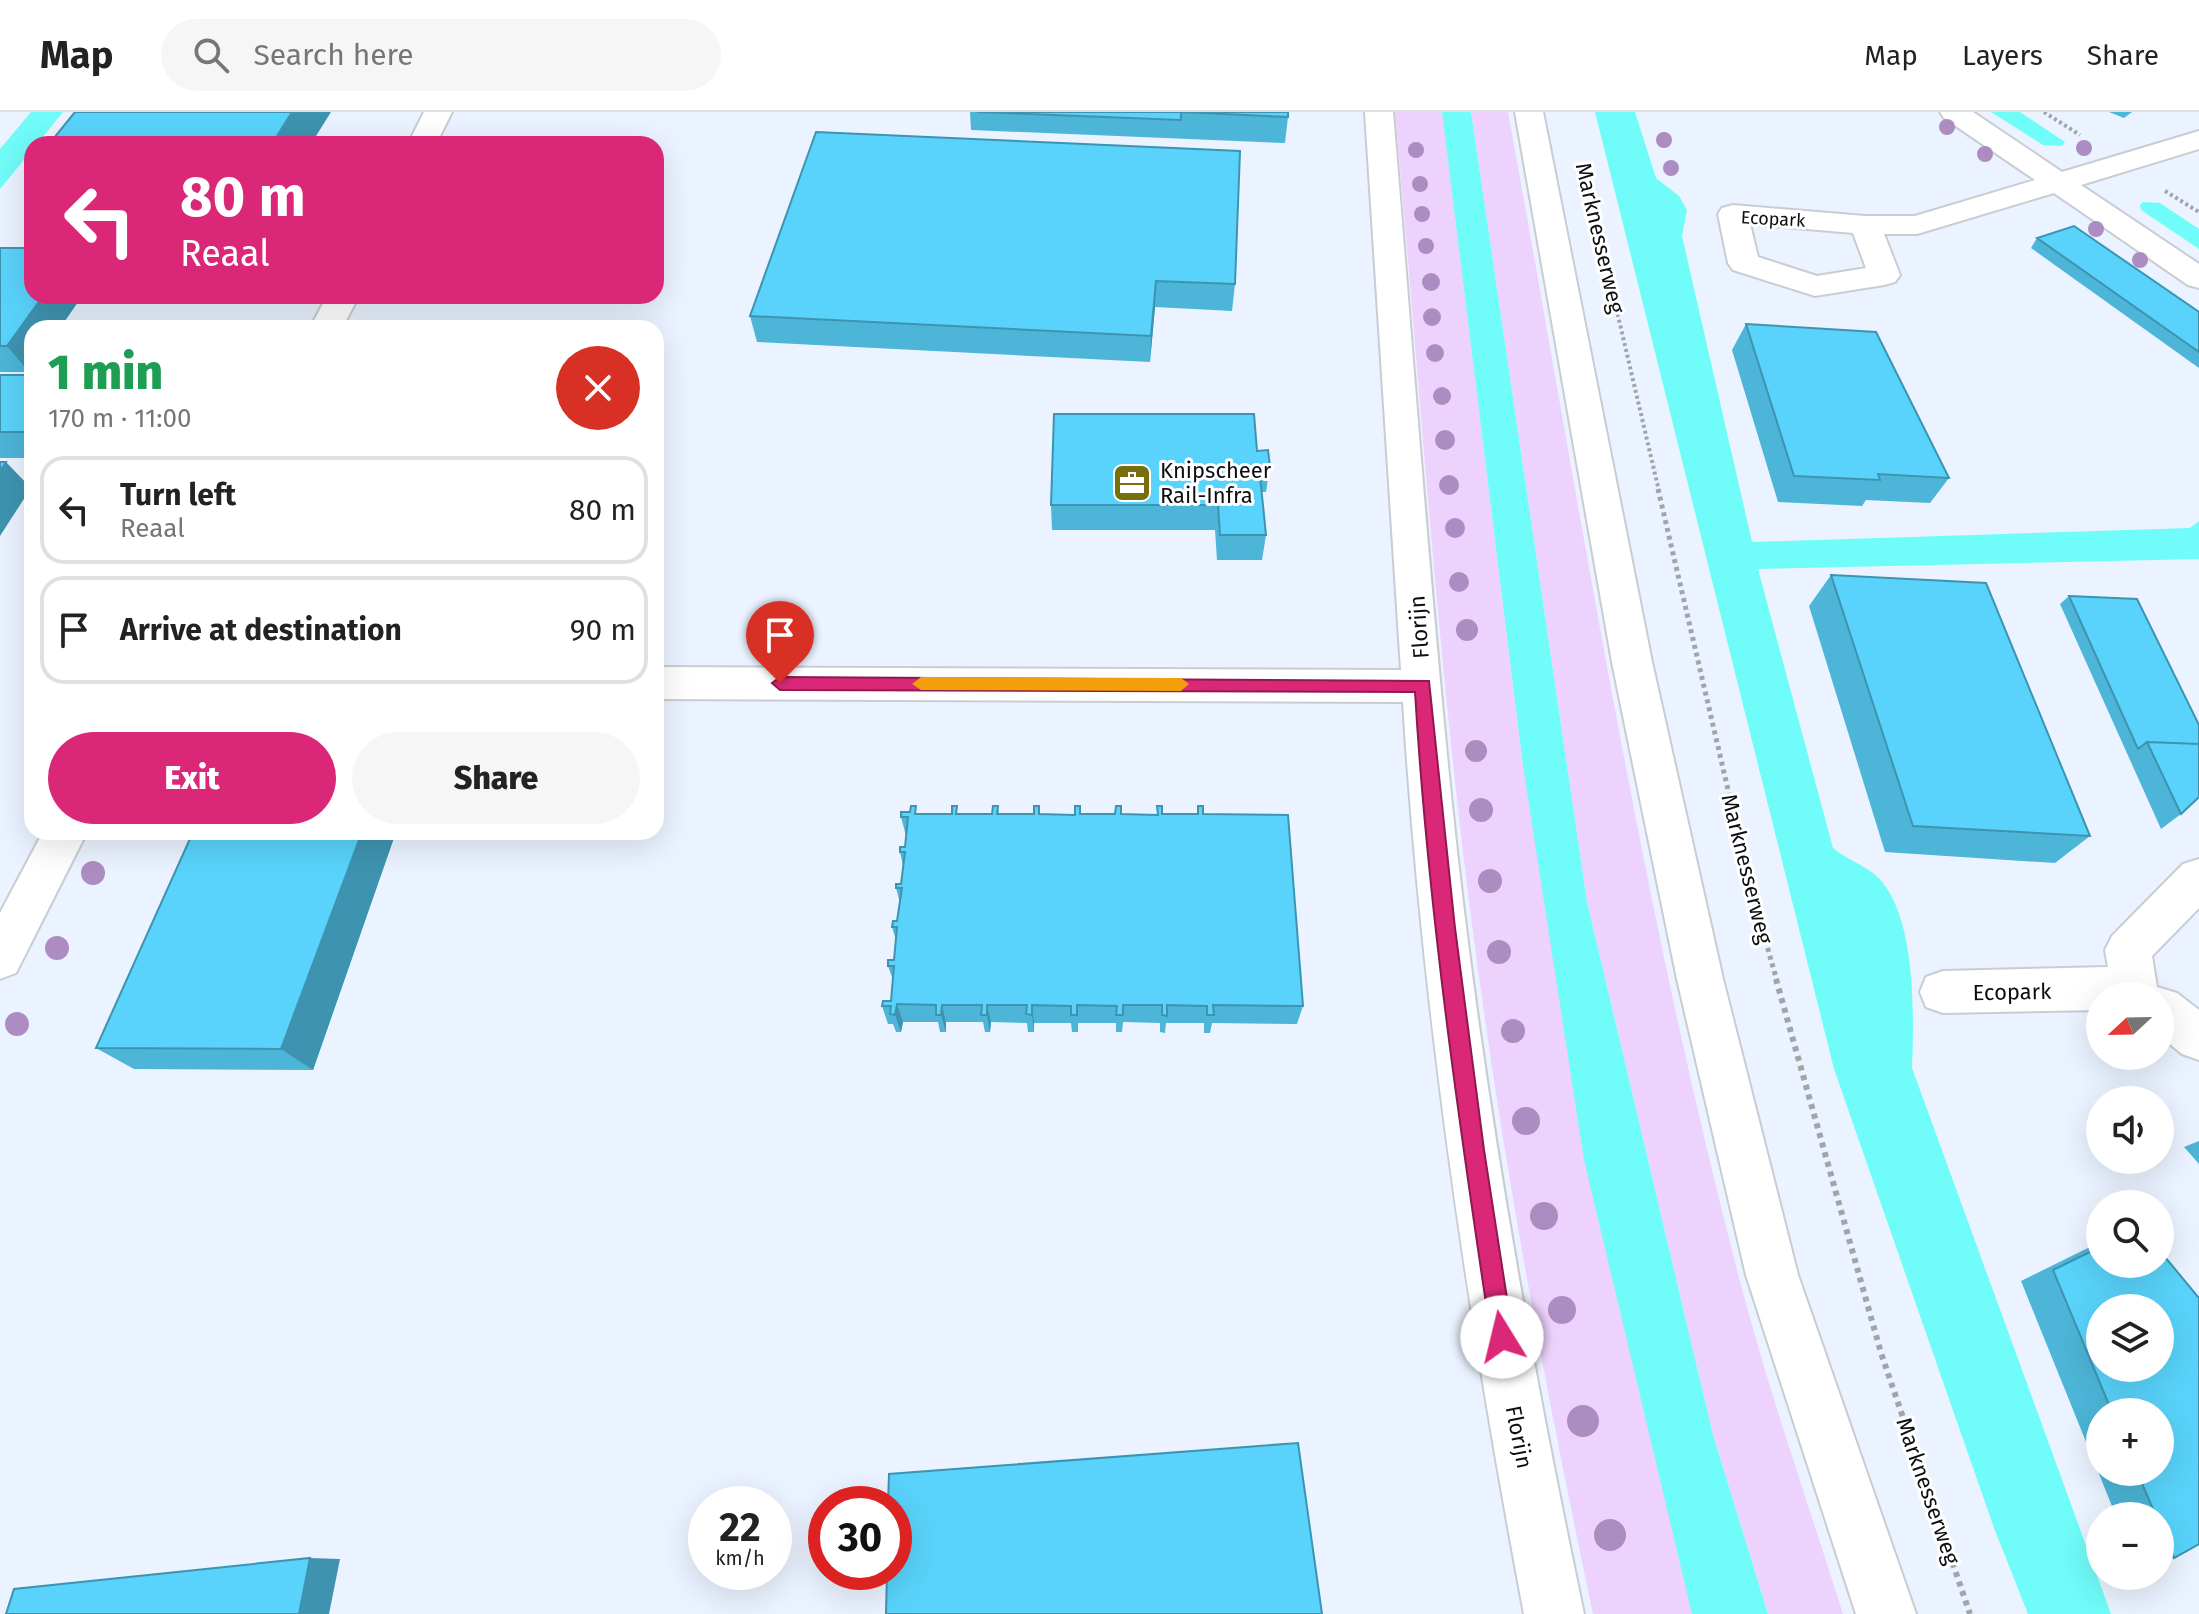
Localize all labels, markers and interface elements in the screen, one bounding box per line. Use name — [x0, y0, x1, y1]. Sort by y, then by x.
search box — [161, 19, 721, 91]
text: Map — [40, 32, 113, 78]
icon: search — [189, 33, 233, 77]
text: Search here — [253, 37, 414, 73]
text: Map — [1864, 39, 1918, 72]
text: Layers — [1962, 39, 2043, 72]
text: Share — [2087, 39, 2159, 72]
street label: Marknesserweg — [1570, 160, 1631, 316]
text: 80 m — [180, 164, 306, 231]
icon: left — [48, 168, 152, 272]
street label: Ecopark — [1740, 206, 1807, 232]
text: Reaal — [180, 232, 270, 276]
text: 1 min — [48, 344, 163, 402]
button: close — [556, 346, 640, 430]
text: 170 m · 11:00 — [48, 403, 192, 434]
place label: Knipscheer Rail-Infra — [1160, 457, 1272, 509]
office icon: Knipscheer Rail-Infra — [1111, 462, 1153, 504]
text: Turn left — [120, 477, 236, 513]
icon: left — [52, 488, 96, 532]
text: 80 m — [569, 492, 636, 528]
text: Reaal — [120, 513, 185, 544]
street label: Florijn — [1403, 594, 1435, 660]
pin — [746, 601, 814, 683]
icon: arrive — [52, 608, 96, 652]
text: Arrive at destination — [120, 612, 402, 648]
text: 90 m — [570, 612, 636, 648]
icon: arrive — [758, 613, 802, 657]
button: Exit — [48, 732, 336, 824]
button: Share — [352, 732, 640, 824]
street label: Marknesserweg — [1715, 791, 1779, 947]
street label: Ecopark — [1972, 978, 2052, 1006]
north arrow — [2086, 982, 2174, 1070]
map controls — [2086, 982, 2174, 1590]
button: sound — [2086, 1086, 2174, 1174]
button: search — [2086, 1190, 2174, 1278]
button: layers — [2086, 1294, 2174, 1382]
position arrow — [1460, 1295, 1544, 1379]
button: + — [2086, 1398, 2174, 1486]
street label: Florijn — [1500, 1403, 1538, 1471]
street label: Marknesserweg — [1890, 1414, 1966, 1569]
speed limit sign: 30 — [808, 1486, 912, 1590]
button: − — [2086, 1502, 2174, 1590]
text: 22 — [719, 1504, 761, 1552]
text: km/h — [715, 1546, 765, 1570]

